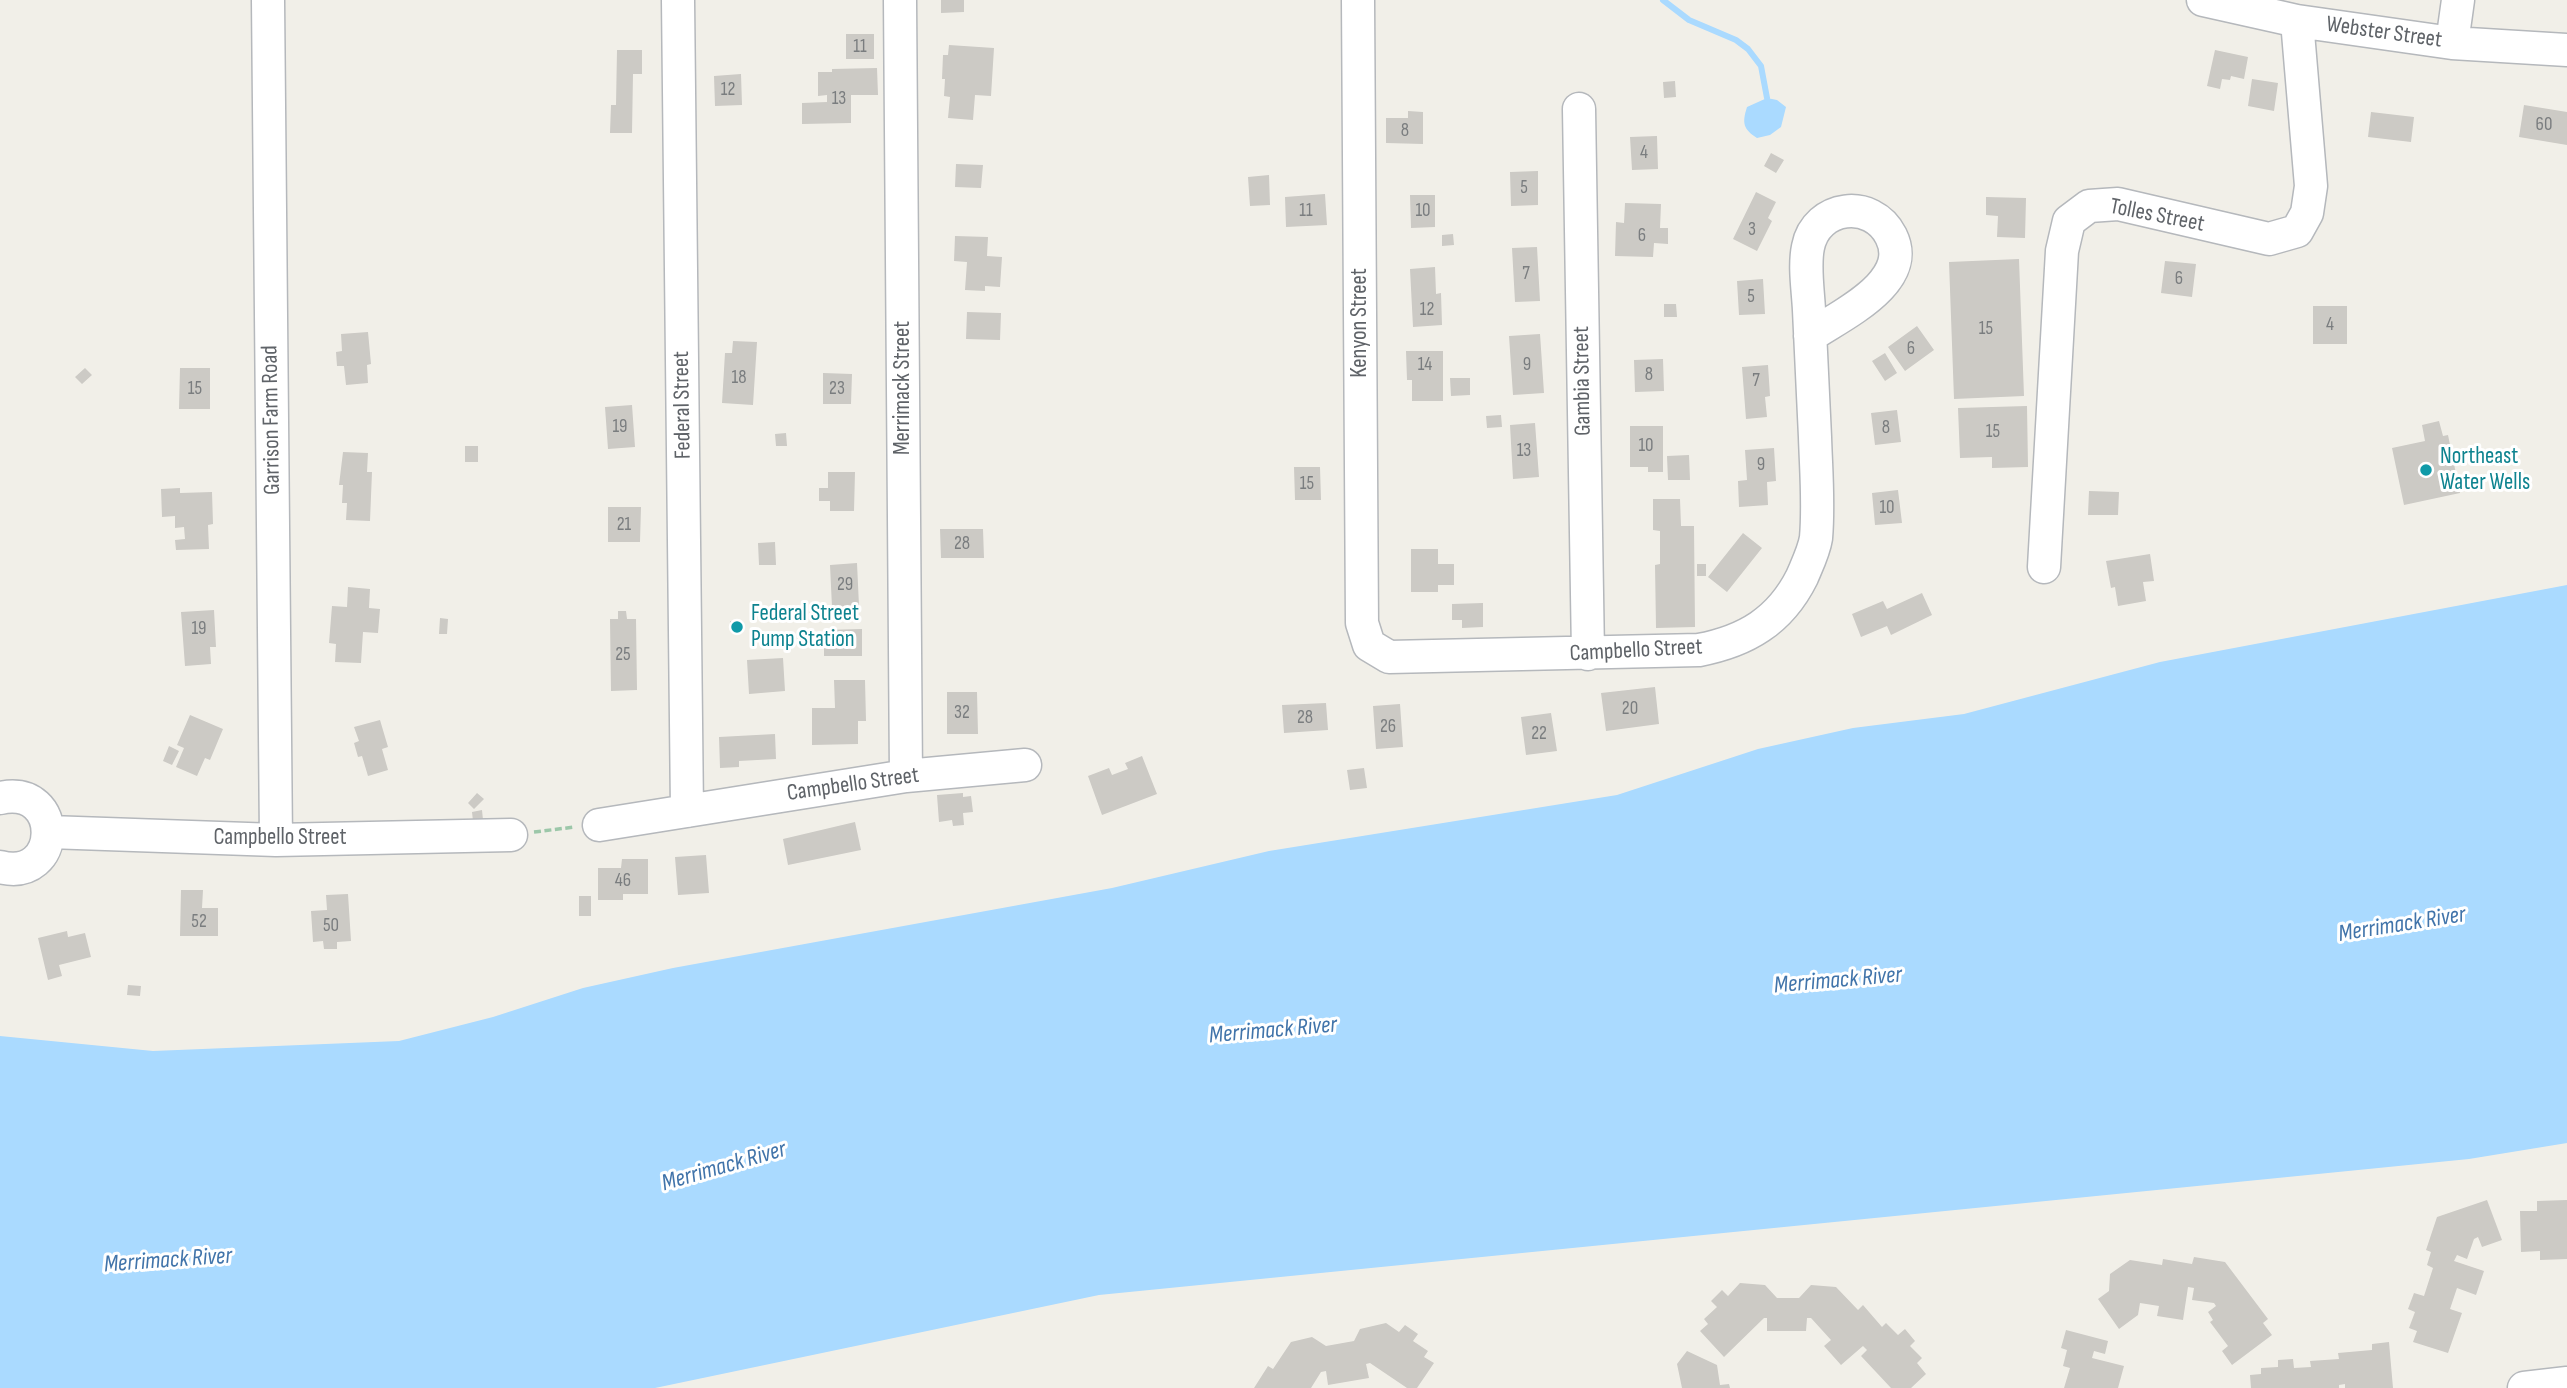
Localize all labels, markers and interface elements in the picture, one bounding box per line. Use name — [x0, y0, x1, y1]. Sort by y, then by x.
street label: Webster Street — [2324, 11, 2444, 55]
house number: 11 — [853, 36, 867, 58]
house number: 12 — [721, 79, 735, 101]
house number: 13 — [832, 88, 846, 110]
house number: 60 — [2536, 114, 2552, 136]
house number: 8 — [1401, 120, 1409, 142]
house number: 4 — [1640, 142, 1648, 164]
house number: 5 — [1520, 177, 1528, 199]
street label: Tolles Street — [2107, 193, 2207, 239]
house number: 11 — [1299, 200, 1313, 222]
house number: 10 — [1415, 200, 1431, 222]
house number: 3 — [1748, 219, 1756, 241]
house number: 6 — [1638, 225, 1646, 247]
house number: 7 — [1522, 263, 1530, 285]
street label: Kenyon Street — [1346, 268, 1374, 378]
house number: 6 — [2175, 268, 2183, 290]
house number: 5 — [1747, 286, 1755, 308]
house number: 12 — [1420, 299, 1434, 321]
house number: 4 — [2326, 314, 2334, 336]
house number: 15 — [1979, 318, 1993, 340]
street label: Merrimack Street — [889, 321, 917, 455]
street label: Gambia Street — [1568, 326, 1598, 436]
house number: 6 — [1907, 338, 1915, 360]
street label: Garrison Farm Road — [257, 345, 287, 495]
street label: Federal Street — [668, 351, 698, 459]
house number: 14 — [1418, 354, 1432, 376]
house number: 9 — [1523, 354, 1531, 376]
house number: 8 — [1645, 364, 1653, 386]
house number: 18 — [732, 367, 746, 389]
house number: 7 — [1752, 370, 1760, 392]
house number: 15 — [188, 378, 202, 400]
house number: 23 — [829, 378, 845, 400]
house number: 19 — [612, 416, 628, 438]
house number: 8 — [1882, 417, 1890, 439]
house number: 15 — [1986, 421, 2000, 443]
house number: 10 — [1638, 435, 1654, 457]
house number: 13 — [1517, 440, 1531, 462]
place label: Northeast Water Wells — [2440, 443, 2530, 497]
house number: 9 — [1757, 454, 1765, 476]
marker: Northeast Water Wells — [2418, 462, 2434, 478]
house number: 15 — [1300, 473, 1314, 495]
house number: 10 — [1879, 497, 1895, 519]
house number: 21 — [617, 514, 631, 536]
house number: 28 — [954, 533, 970, 555]
house number: 29 — [837, 574, 853, 596]
place label: Federal Street Pump Station — [751, 600, 859, 654]
house number: 19 — [191, 618, 207, 640]
marker: Federal Street Pump Station — [729, 619, 745, 635]
street label: Campbello Street — [1569, 634, 1703, 668]
house number: 25 — [615, 644, 631, 666]
house number: 20 — [1622, 698, 1638, 720]
house number: 32 — [954, 702, 970, 724]
house number: 28 — [1297, 707, 1313, 729]
house number: 26 — [1380, 716, 1396, 738]
house number: 22 — [1531, 723, 1547, 745]
street label: Campbello Street — [785, 762, 921, 808]
street label: Campbello Street — [214, 824, 346, 852]
house number: 46 — [615, 870, 631, 892]
water label: Merrimack River — [2336, 901, 2468, 949]
house number: 52 — [191, 911, 207, 933]
house number: 50 — [323, 915, 339, 937]
water label: Merrimack River — [1773, 961, 1903, 1001]
water label: Merrimack River — [1208, 1011, 1338, 1051]
water label: Merrimack River — [658, 1135, 790, 1199]
water label: Merrimack River — [103, 1242, 233, 1280]

